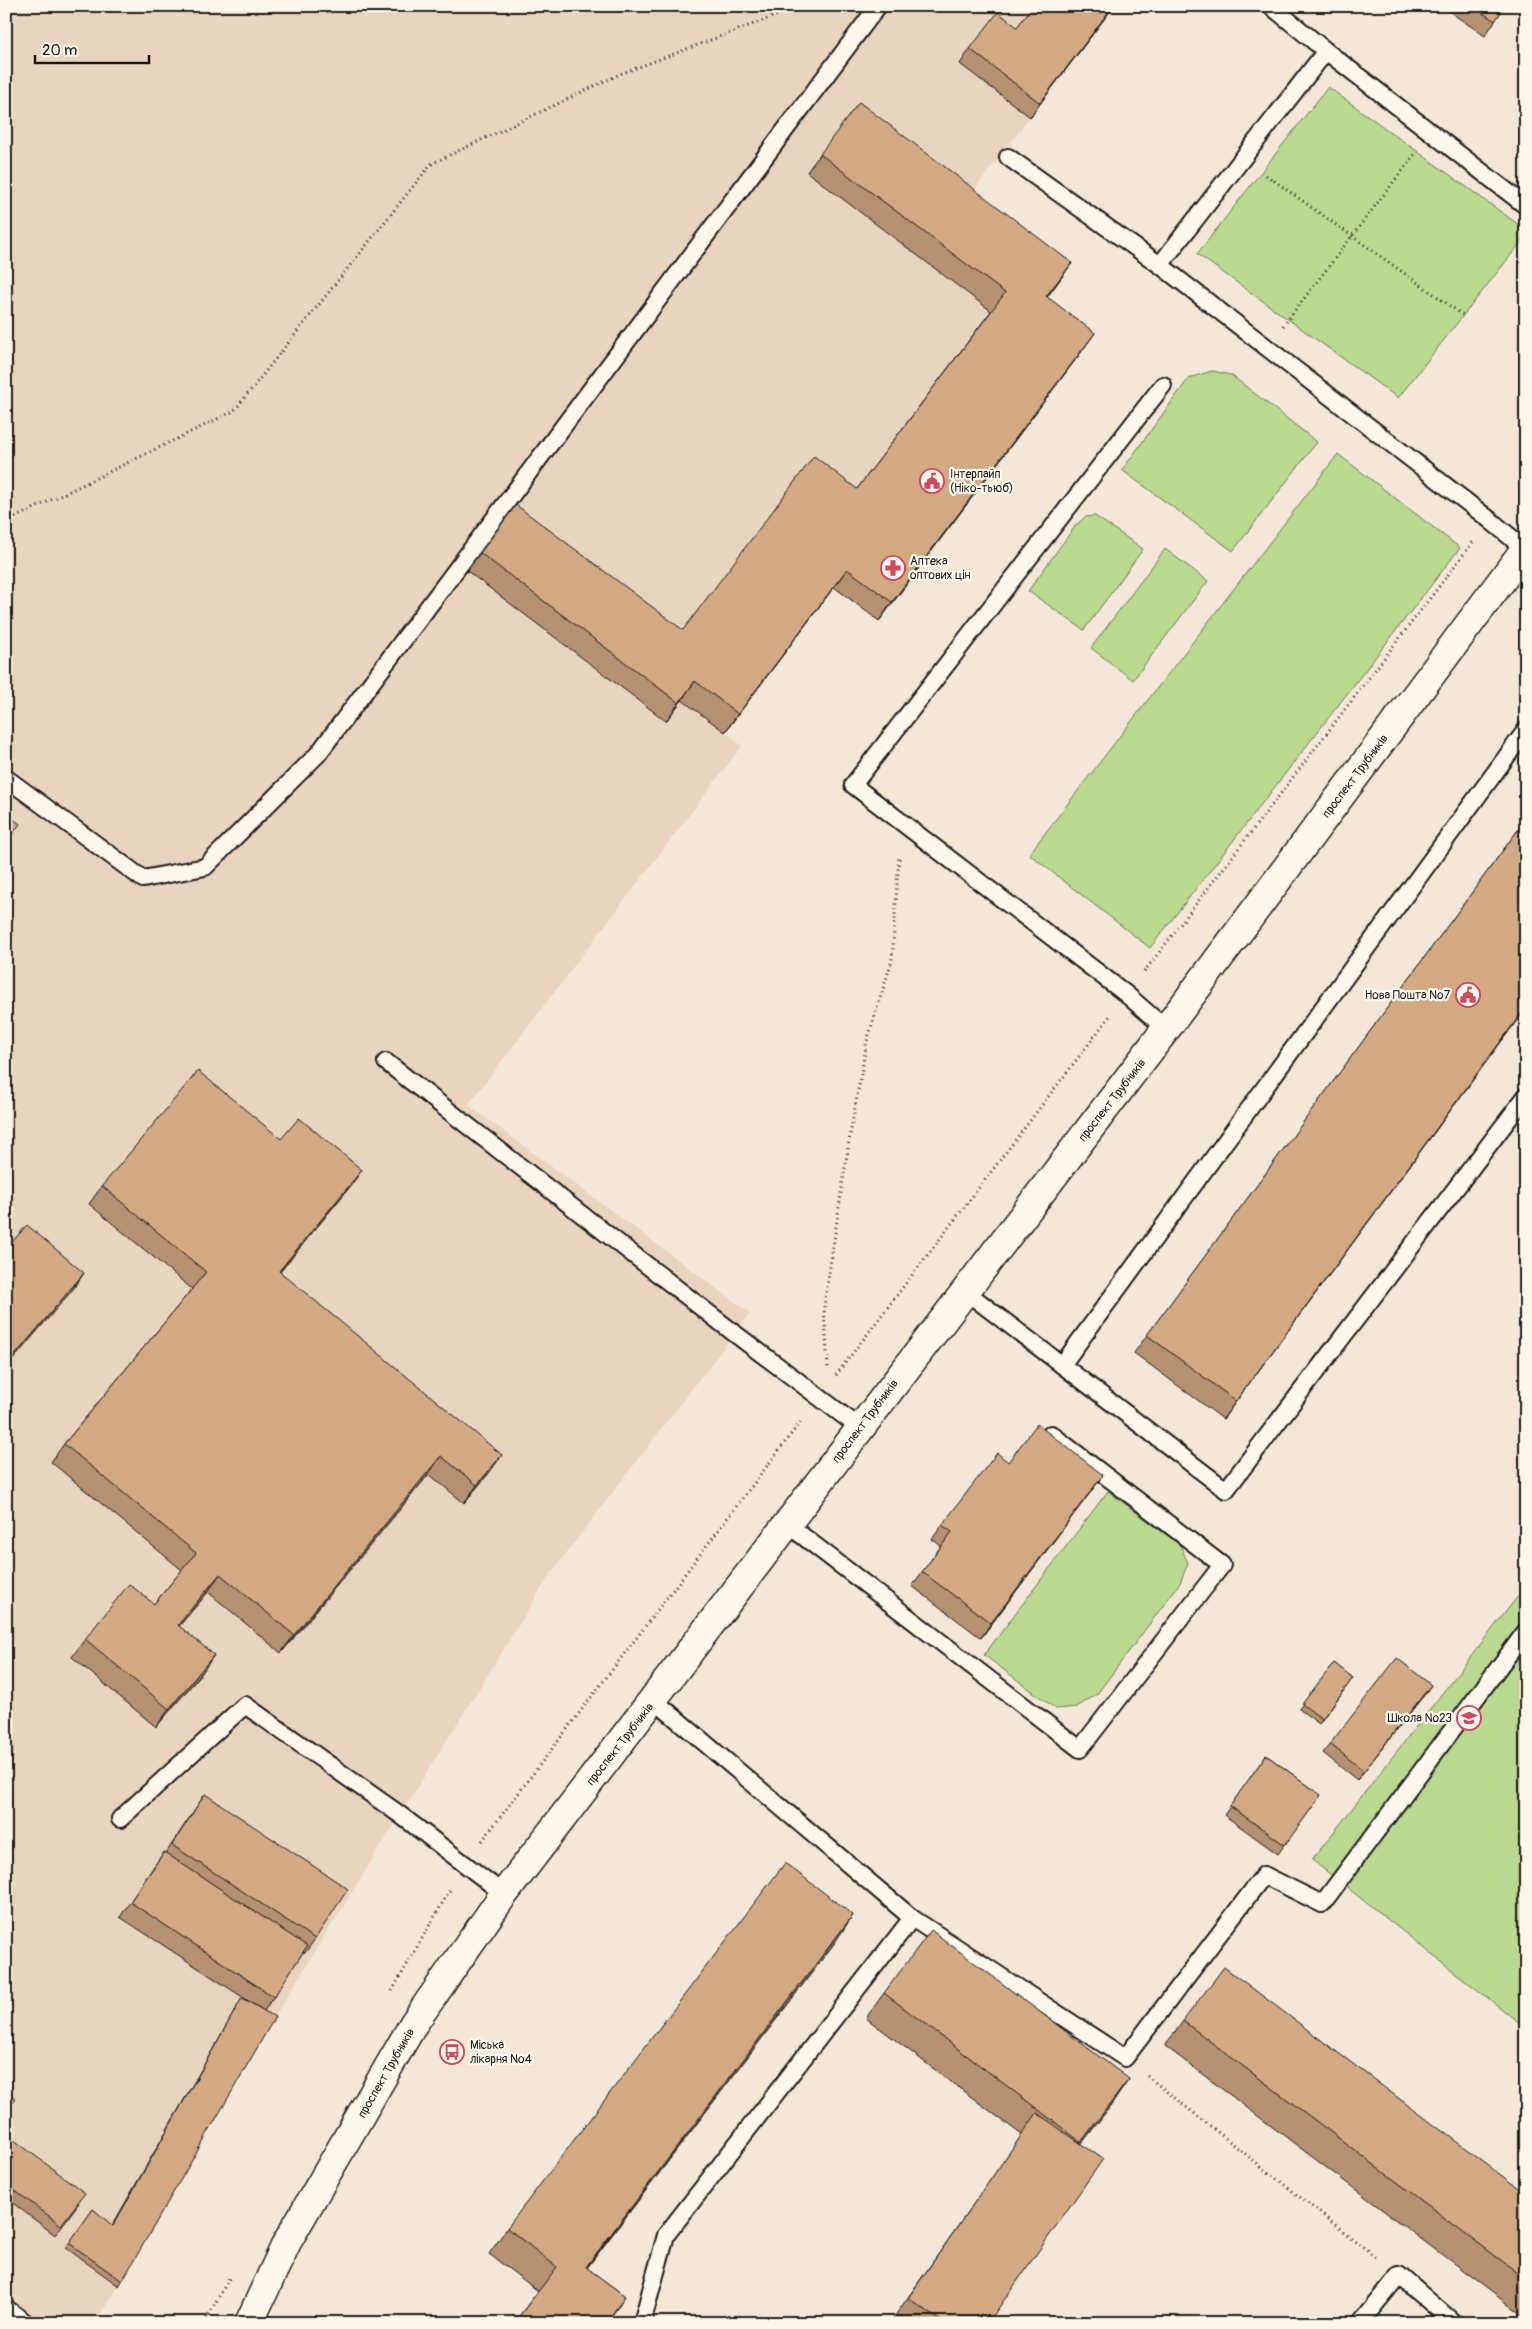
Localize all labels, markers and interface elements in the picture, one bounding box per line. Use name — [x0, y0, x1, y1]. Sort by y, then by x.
scale bar — [35, 32, 149, 64]
text: 20 m — [42, 41, 77, 60]
place label: Інтерпайп (Ніко-тьюб) — [950, 467, 1013, 496]
public building icon: Інтерпайп (Ніко-тьюб) — [919, 468, 945, 494]
place label: Аптека оптових цін — [910, 554, 971, 583]
pharmacy icon: Аптека оптових цін — [880, 555, 906, 581]
street label: проспект Трубників — [1319, 731, 1392, 821]
public building icon: Нова Пошта №7 — [1455, 982, 1481, 1008]
place label: Нова Пошта №7 — [1365, 988, 1451, 1003]
street label: проспект Трубників — [1075, 1056, 1149, 1145]
street label: проспект Трубників — [829, 1376, 902, 1466]
street label: проспект Трубників — [583, 1700, 657, 1789]
school or university icon: Школа №23 — [1456, 1705, 1482, 1731]
place label: Школа №23 — [1387, 1711, 1452, 1726]
street label: проспект Трубників — [355, 2026, 418, 2121]
place label: Міська лікарня №4 — [470, 2038, 532, 2067]
bus stop icon: Міська лікарня №4 — [439, 2039, 465, 2065]

